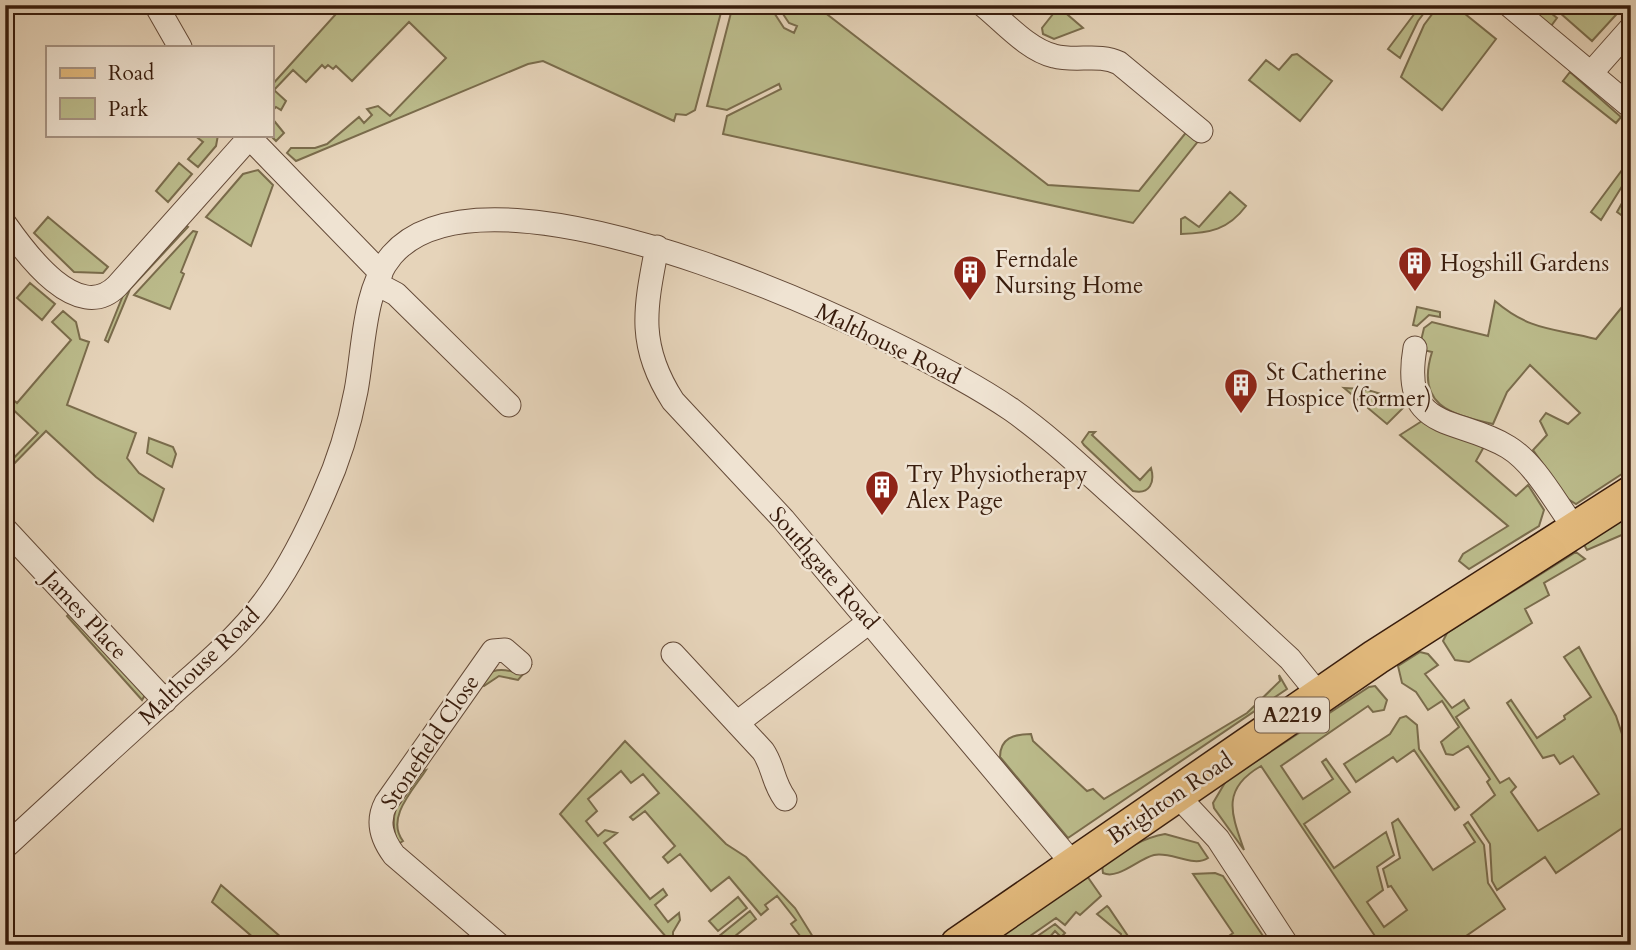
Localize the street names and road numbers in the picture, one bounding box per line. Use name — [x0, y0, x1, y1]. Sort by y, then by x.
street label: Malthouse Road — [811, 296, 966, 393]
street label: Southgate Road — [762, 500, 887, 637]
street label: James Place — [33, 561, 134, 666]
street label: Malthouse Road — [132, 600, 267, 732]
street label: Stonefield Close — [373, 668, 487, 816]
road number: A2219 — [1255, 698, 1329, 732]
street label: Brighton Road — [1101, 744, 1240, 852]

